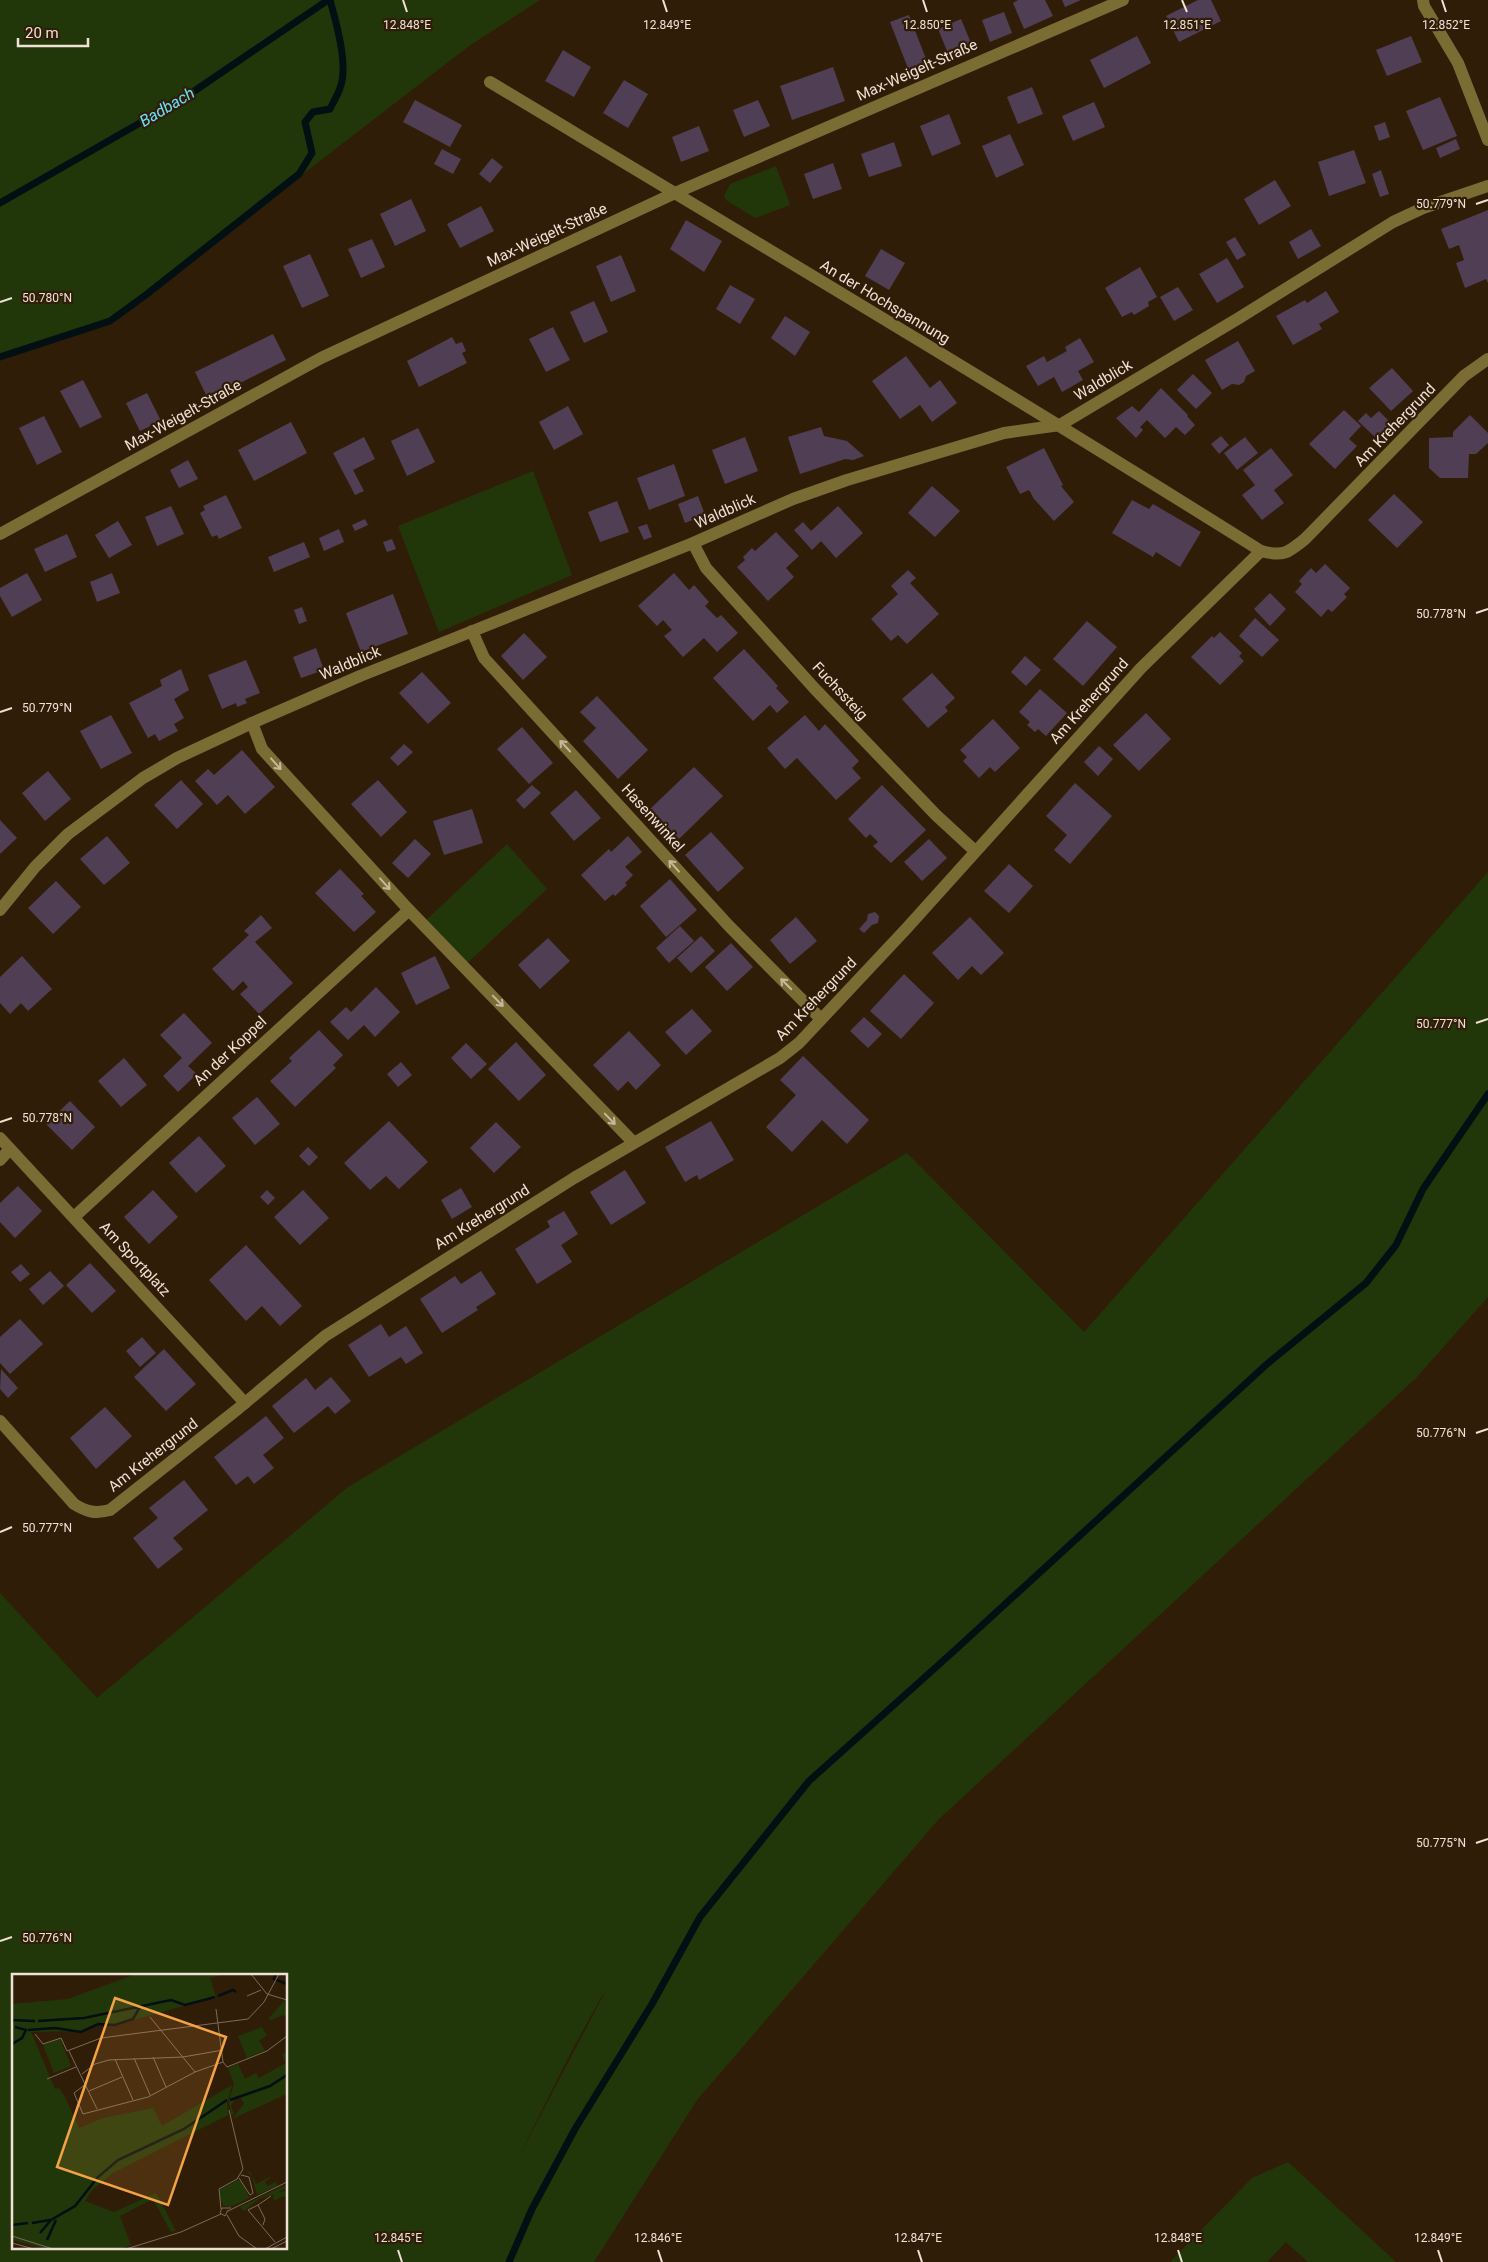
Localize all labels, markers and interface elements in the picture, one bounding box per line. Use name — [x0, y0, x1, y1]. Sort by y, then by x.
scale bar — [18, 15, 88, 47]
text: 12.848°E — [383, 18, 431, 32]
text: 12.849°E — [643, 18, 691, 32]
text: 12.850°E — [903, 18, 951, 32]
text: 12.851°E — [1163, 18, 1211, 32]
text: 12.852°E — [1422, 18, 1470, 32]
text: 20 m — [25, 24, 59, 42]
street label: Max-Weigelt-Straße — [854, 35, 980, 105]
water label: Badbach — [136, 83, 198, 131]
text: 50.779°N — [1416, 197, 1466, 211]
street label: Max-Weigelt-Straße — [484, 199, 610, 271]
street label: An der Hochspannung — [817, 256, 953, 348]
text: 50.780°N — [22, 291, 72, 305]
street label: Waldblick — [1071, 355, 1136, 404]
street label: Max-Weigelt-Straße — [122, 376, 244, 454]
street label: Am Krehergrund — [1351, 380, 1439, 470]
street label: Waldblick — [692, 490, 758, 532]
text: 50.778°N — [1416, 607, 1466, 621]
street label: Waldblick — [317, 642, 384, 684]
street label: Am Krehergrund — [1046, 655, 1132, 747]
street label: Fuchssteig — [809, 658, 871, 724]
text: 50.779°N — [22, 701, 72, 715]
one-way arrow — [559, 739, 571, 752]
one-way arrow — [270, 758, 281, 771]
street label: Hasenwinkel — [618, 780, 688, 856]
one-way arrow — [669, 859, 680, 872]
one-way arrow — [379, 878, 391, 891]
street label: Am Krehergrund — [772, 954, 860, 1044]
one-way arrow — [780, 977, 792, 990]
one-way arrow — [492, 995, 504, 1008]
street label: An der Koppel — [190, 1013, 270, 1089]
text: 50.777°N — [1416, 1017, 1466, 1031]
text: 50.778°N — [22, 1111, 72, 1125]
one-way arrow — [604, 1112, 616, 1125]
street label: Am Krehergrund — [431, 1181, 533, 1253]
street label: Am Sportplatz — [96, 1218, 174, 1300]
street label: Am Krehergrund — [105, 1414, 201, 1496]
text: 50.776°N — [1416, 1426, 1466, 1440]
text: 50.777°N — [22, 1521, 72, 1535]
text: 50.775°N — [1416, 1836, 1466, 1850]
text: 50.776°N — [22, 1931, 72, 1945]
inset map — [12, 1974, 288, 2250]
text: 12.845°E — [374, 2231, 422, 2245]
text: 12.846°E — [634, 2231, 682, 2245]
text: 12.847°E — [894, 2231, 942, 2245]
text: 12.848°E — [1154, 2231, 1202, 2245]
text: 12.849°E — [1414, 2231, 1462, 2245]

